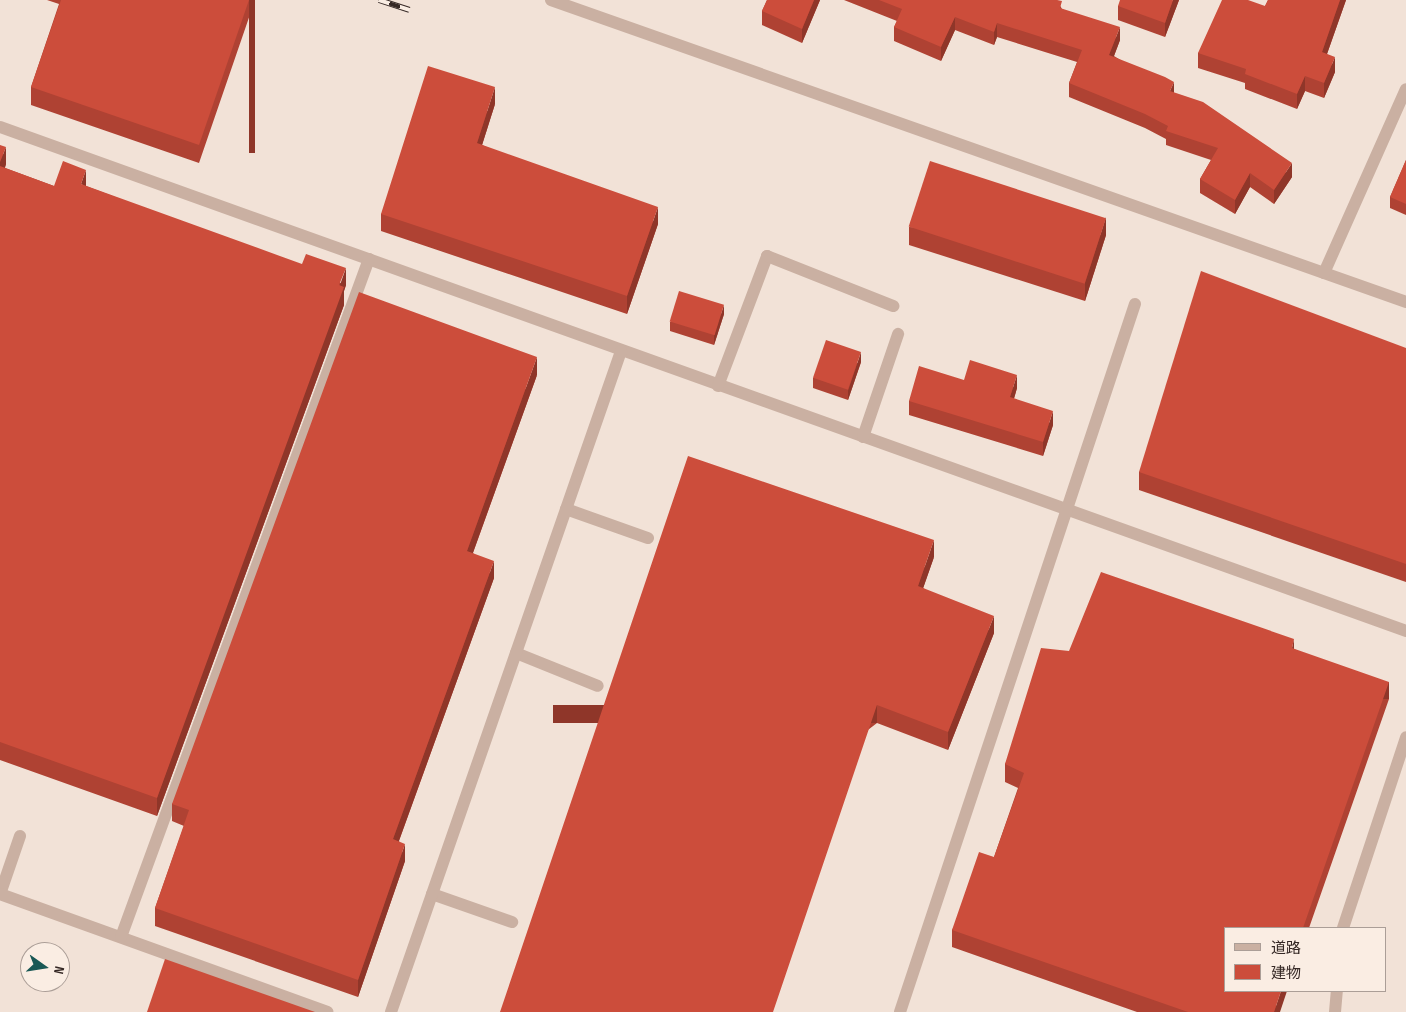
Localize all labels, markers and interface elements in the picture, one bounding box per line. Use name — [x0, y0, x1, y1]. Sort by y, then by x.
legend — [1224, 927, 1386, 992]
text: 道路 — [1271, 939, 1301, 958]
north arrow — [20, 942, 70, 992]
text: 建物 — [1271, 964, 1301, 983]
text: N — [50, 965, 68, 976]

